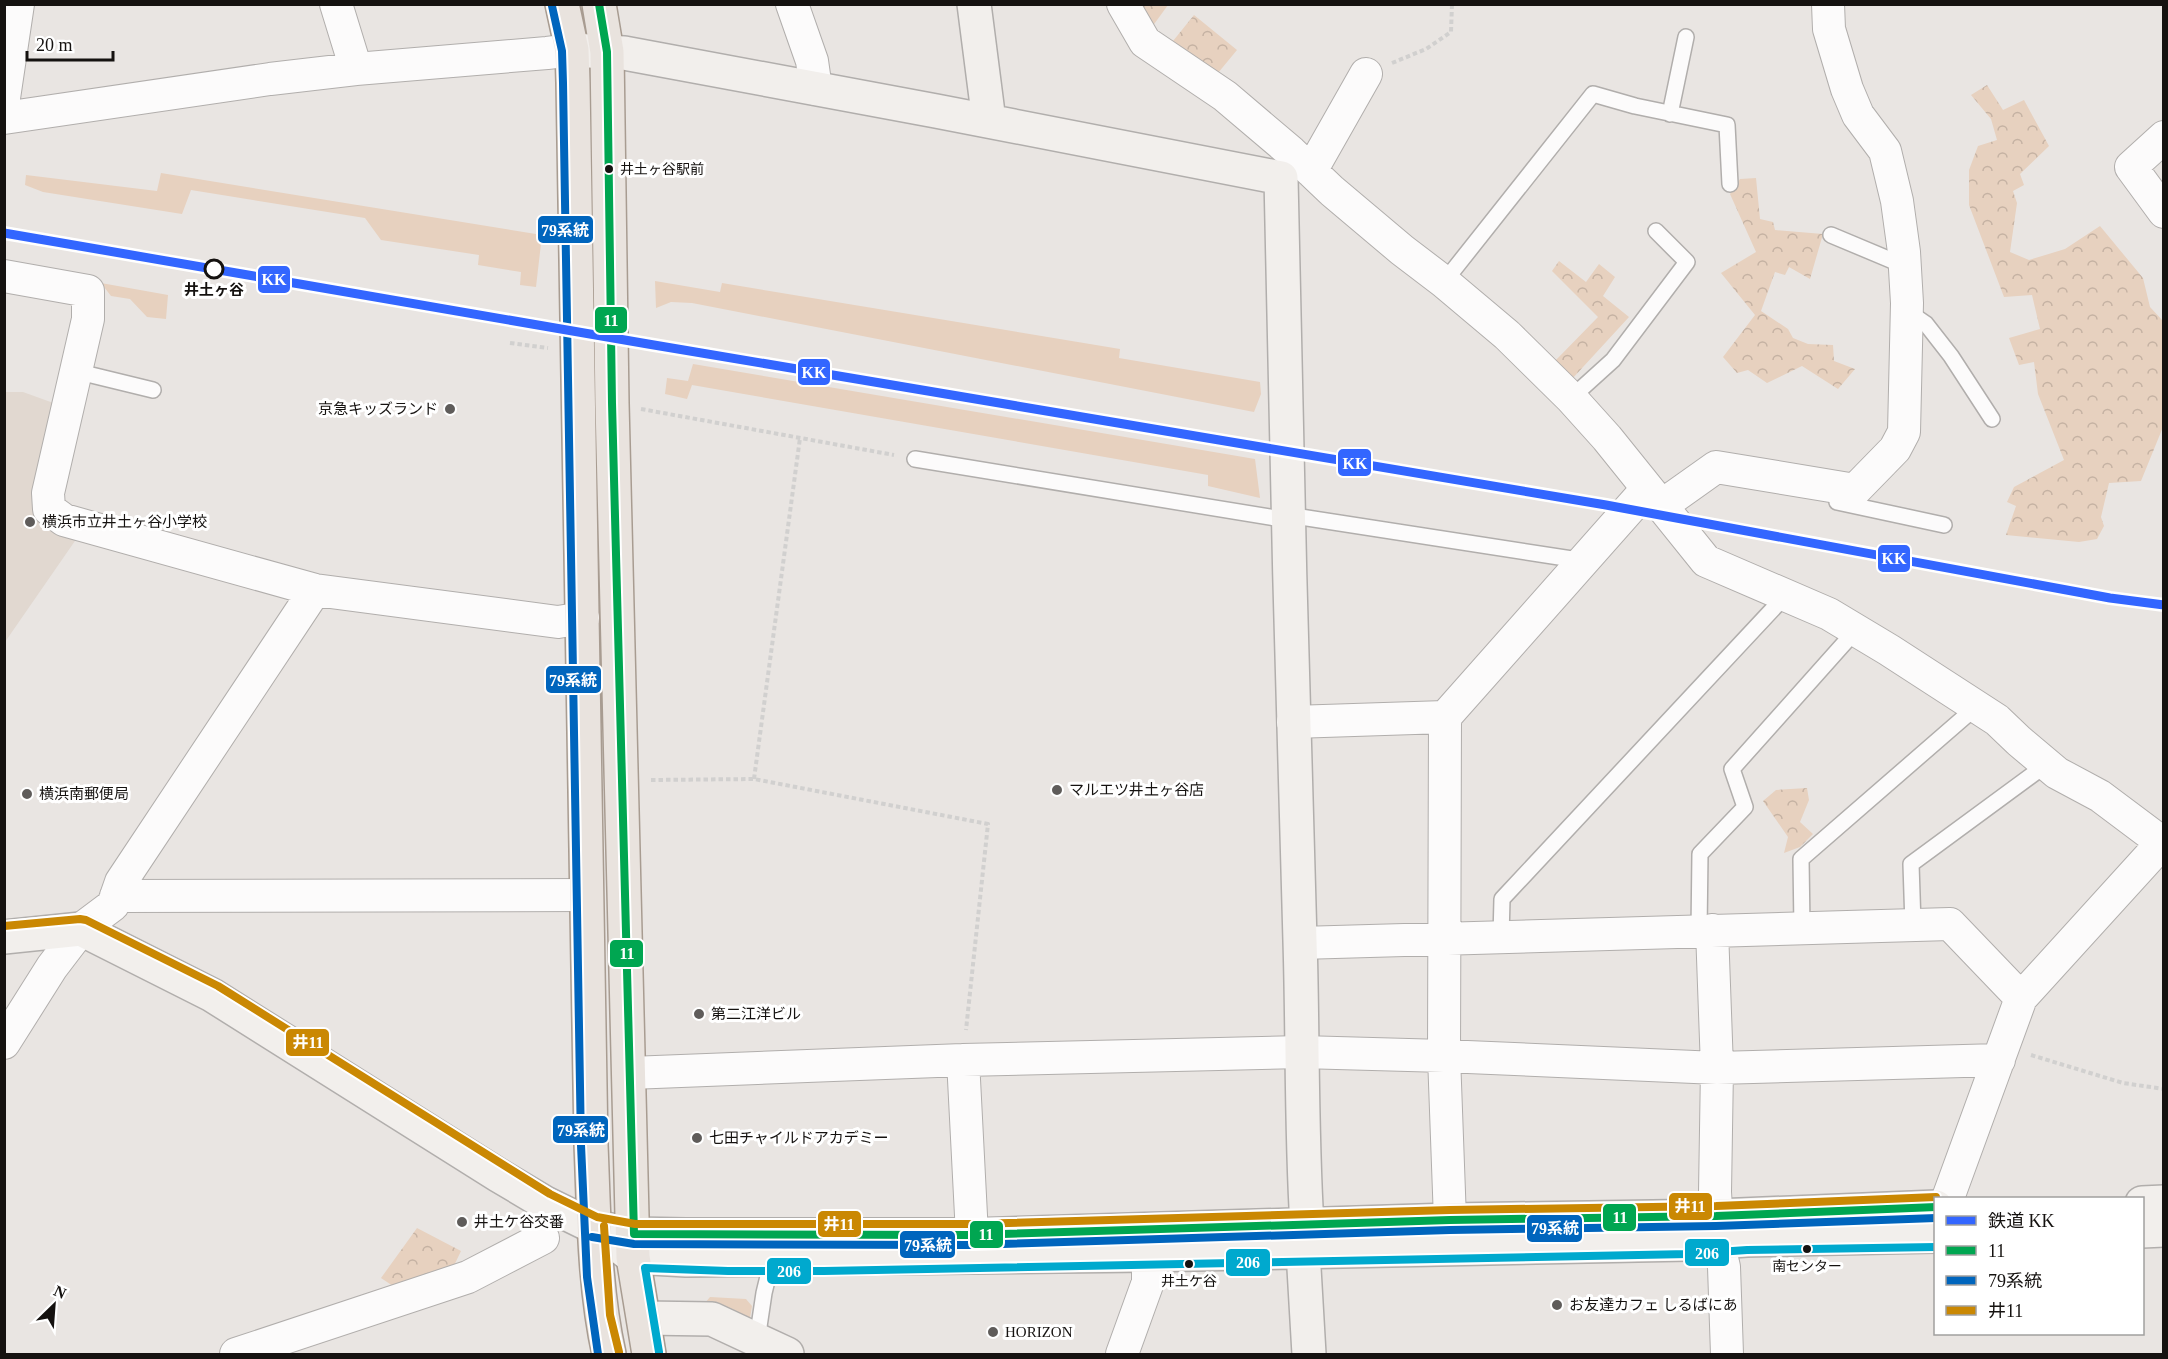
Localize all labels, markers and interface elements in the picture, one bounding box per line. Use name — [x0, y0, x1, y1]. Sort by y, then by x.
scale bar — [27, 24, 112, 62]
text: 20 m — [36, 35, 73, 55]
place label: 井土ヶ谷駅前 — [620, 161, 704, 177]
marker: 井土ヶ谷駅前 — [603, 163, 615, 175]
line badge: 79系統 — [537, 215, 594, 244]
text: 79系統 — [541, 222, 589, 239]
marker: 井土ヶ谷 — [204, 259, 224, 279]
line badge: KK — [257, 265, 291, 294]
text: KK — [262, 271, 287, 288]
place label: 井土ヶ谷 — [184, 281, 244, 298]
line badge: 11 — [594, 306, 628, 334]
text: 11 — [603, 312, 619, 329]
line badge: KK — [797, 358, 831, 386]
text: KK — [802, 364, 827, 381]
place label: 京急キッズランド — [318, 401, 438, 417]
marker: 京急キッズランド — [443, 402, 457, 416]
line badge: KK — [1337, 448, 1372, 477]
text: KK — [1343, 455, 1368, 472]
place label: 横浜市立井土ヶ谷小学校 — [42, 513, 207, 530]
marker: 横浜市立井土ヶ谷小学校 — [23, 515, 37, 529]
line badge: KK — [1877, 544, 1911, 573]
text: KK — [1882, 550, 1907, 567]
line badge: 79系統 — [545, 665, 602, 694]
text: 79系統 — [549, 672, 597, 689]
place label: マルエツ井土ヶ谷店 — [1069, 781, 1204, 798]
marker: マルエツ井土ヶ谷店 — [1050, 783, 1064, 797]
place label: 横浜南郵便局 — [39, 786, 129, 802]
marker: 横浜南郵便局 — [20, 787, 34, 801]
line badge: 11 — [609, 939, 644, 968]
text: 11 — [619, 945, 635, 962]
place label: 第二江洋ビル — [711, 1006, 801, 1022]
marker: 第二江洋ビル — [692, 1007, 706, 1021]
line badge: 井11 — [285, 1028, 330, 1057]
text: 井11 — [292, 1033, 324, 1051]
line badge: 79系統 — [552, 1115, 609, 1144]
text: 79系統 — [557, 1122, 605, 1139]
place label: 七田チャイルドアカデミー — [709, 1130, 889, 1146]
marker: 七田チャイルドアカデミー — [690, 1131, 704, 1145]
line badge: 井11 — [1668, 1192, 1713, 1221]
text: 井11 — [1674, 1197, 1706, 1215]
legend — [1934, 1197, 2144, 1335]
line badge: 11 — [1602, 1203, 1637, 1232]
text: 11 — [1612, 1209, 1628, 1226]
line badge: 井11 — [817, 1210, 862, 1238]
text: 鉄道 KK — [1988, 1211, 2055, 1231]
place label: 井土ケ谷交番 — [474, 1213, 564, 1230]
line badge: 79系統 — [1526, 1214, 1583, 1243]
marker: 井土ケ谷交番 — [455, 1215, 469, 1229]
text: 井11 — [823, 1215, 855, 1233]
line badge: 11 — [969, 1220, 1004, 1249]
text: 79系統 — [1531, 1220, 1579, 1237]
text: 11 — [978, 1226, 994, 1243]
line badge: 79系統 — [899, 1230, 956, 1259]
text: 79系統 — [904, 1237, 952, 1254]
line badge: 206 — [1684, 1238, 1730, 1267]
text: 11 — [1988, 1241, 2005, 1261]
marker: 南センター — [1801, 1243, 1813, 1255]
text: 206 — [1695, 1245, 1719, 1262]
line badge: 206 — [1225, 1248, 1271, 1277]
text: 206 — [1236, 1254, 1260, 1271]
line badge: 206 — [766, 1257, 812, 1285]
marker: 井土ケ谷 — [1183, 1258, 1195, 1270]
place label: 南センター — [1772, 1259, 1842, 1274]
text: 206 — [777, 1263, 801, 1280]
text: 79系統 — [1988, 1271, 2042, 1291]
place label: 井土ケ谷 — [1161, 1273, 1217, 1289]
north arrow — [24, 1275, 84, 1335]
text: N — [51, 1282, 69, 1302]
place label: お友達カフェ しるばにあ — [1569, 1297, 1738, 1313]
marker: お友達カフェ しるばにあ — [1550, 1298, 1564, 1312]
text: 井11 — [1988, 1301, 2023, 1321]
place label: HORIZON — [1005, 1324, 1073, 1340]
marker: HORIZON — [986, 1325, 1000, 1339]

